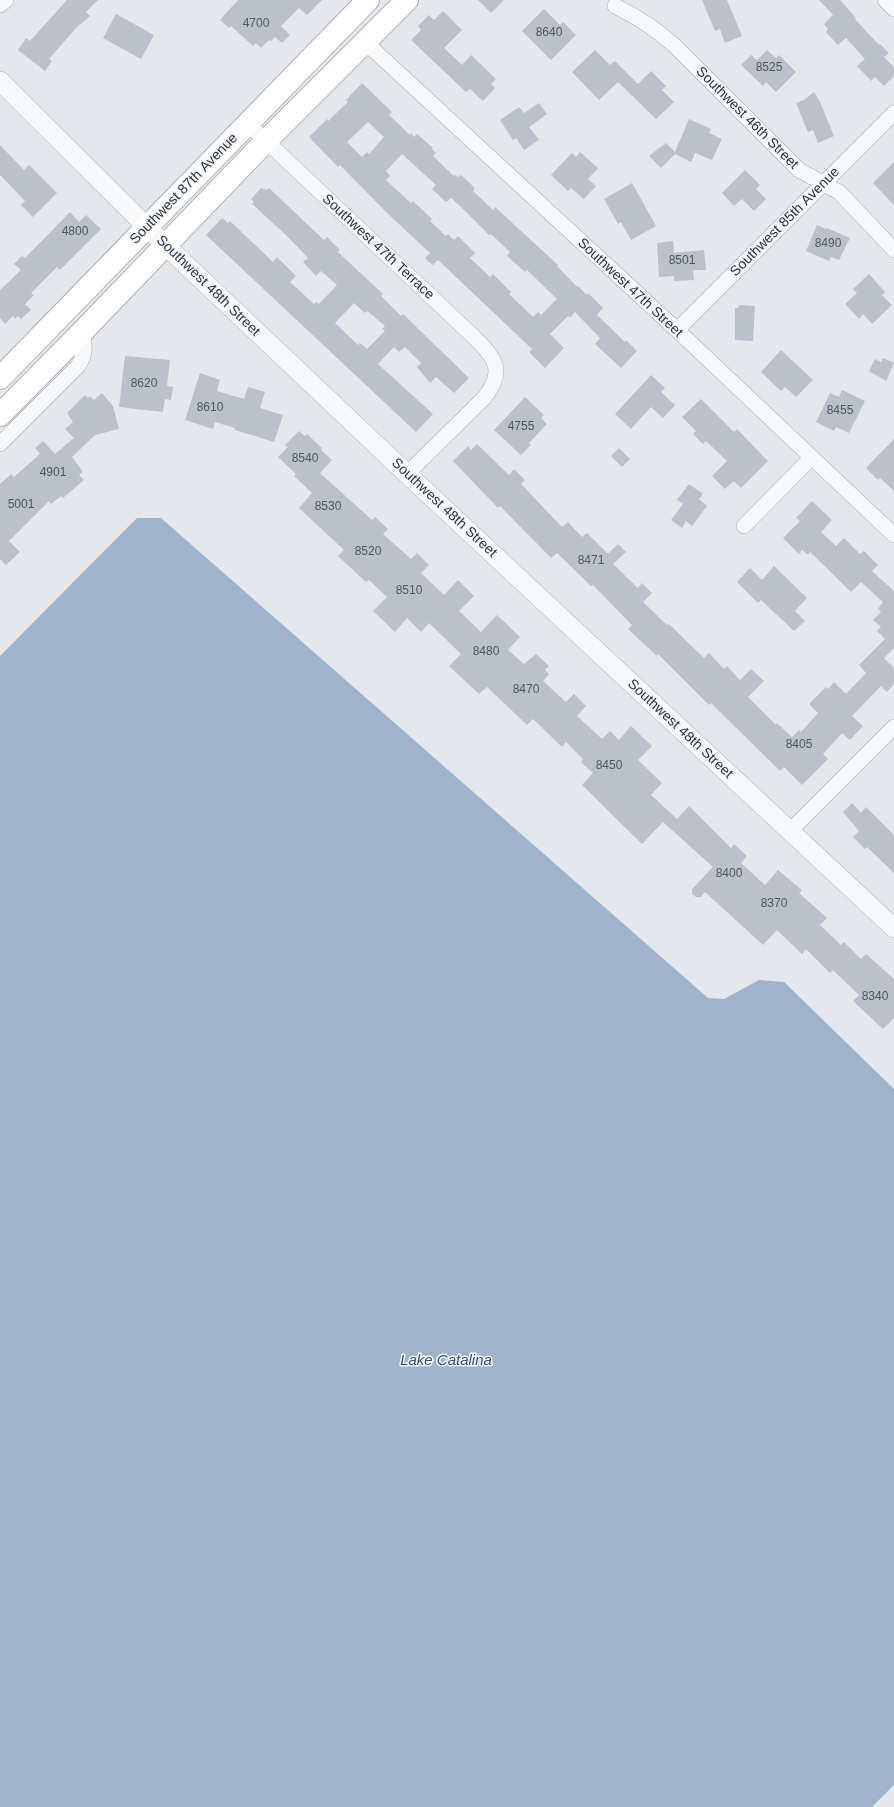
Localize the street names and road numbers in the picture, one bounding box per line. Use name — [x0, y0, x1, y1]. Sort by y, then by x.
street label: Southwest 46th Street — [692, 63, 802, 173]
street label: Southwest 87th Avenue — [127, 130, 241, 248]
street label: Southwest 85th Avenue — [727, 164, 843, 280]
street label: Southwest 47th Terrace — [318, 191, 438, 303]
street label: Southwest 48th Street — [153, 232, 263, 340]
street label: Southwest 47th Street — [574, 235, 686, 341]
street label: Southwest 48th Street — [388, 455, 500, 561]
street label: Southwest 48th Street — [624, 676, 736, 782]

